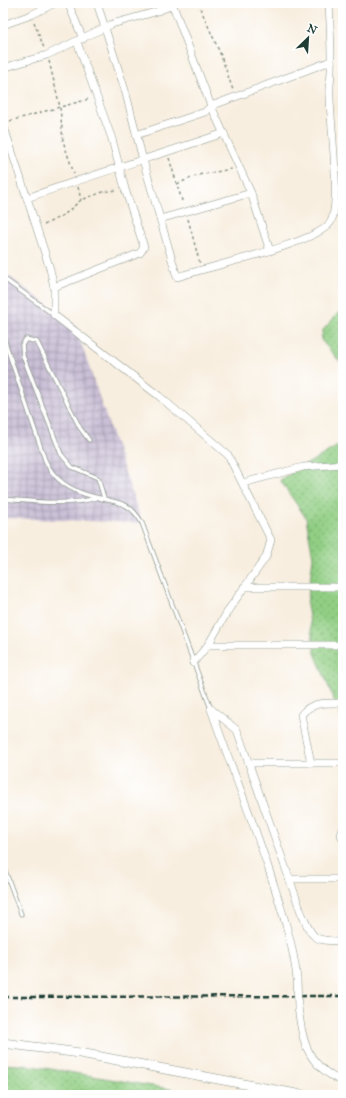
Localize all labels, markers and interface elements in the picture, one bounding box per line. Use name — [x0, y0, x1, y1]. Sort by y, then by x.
north arrow — [288, 18, 328, 58]
text: N — [305, 22, 320, 38]

